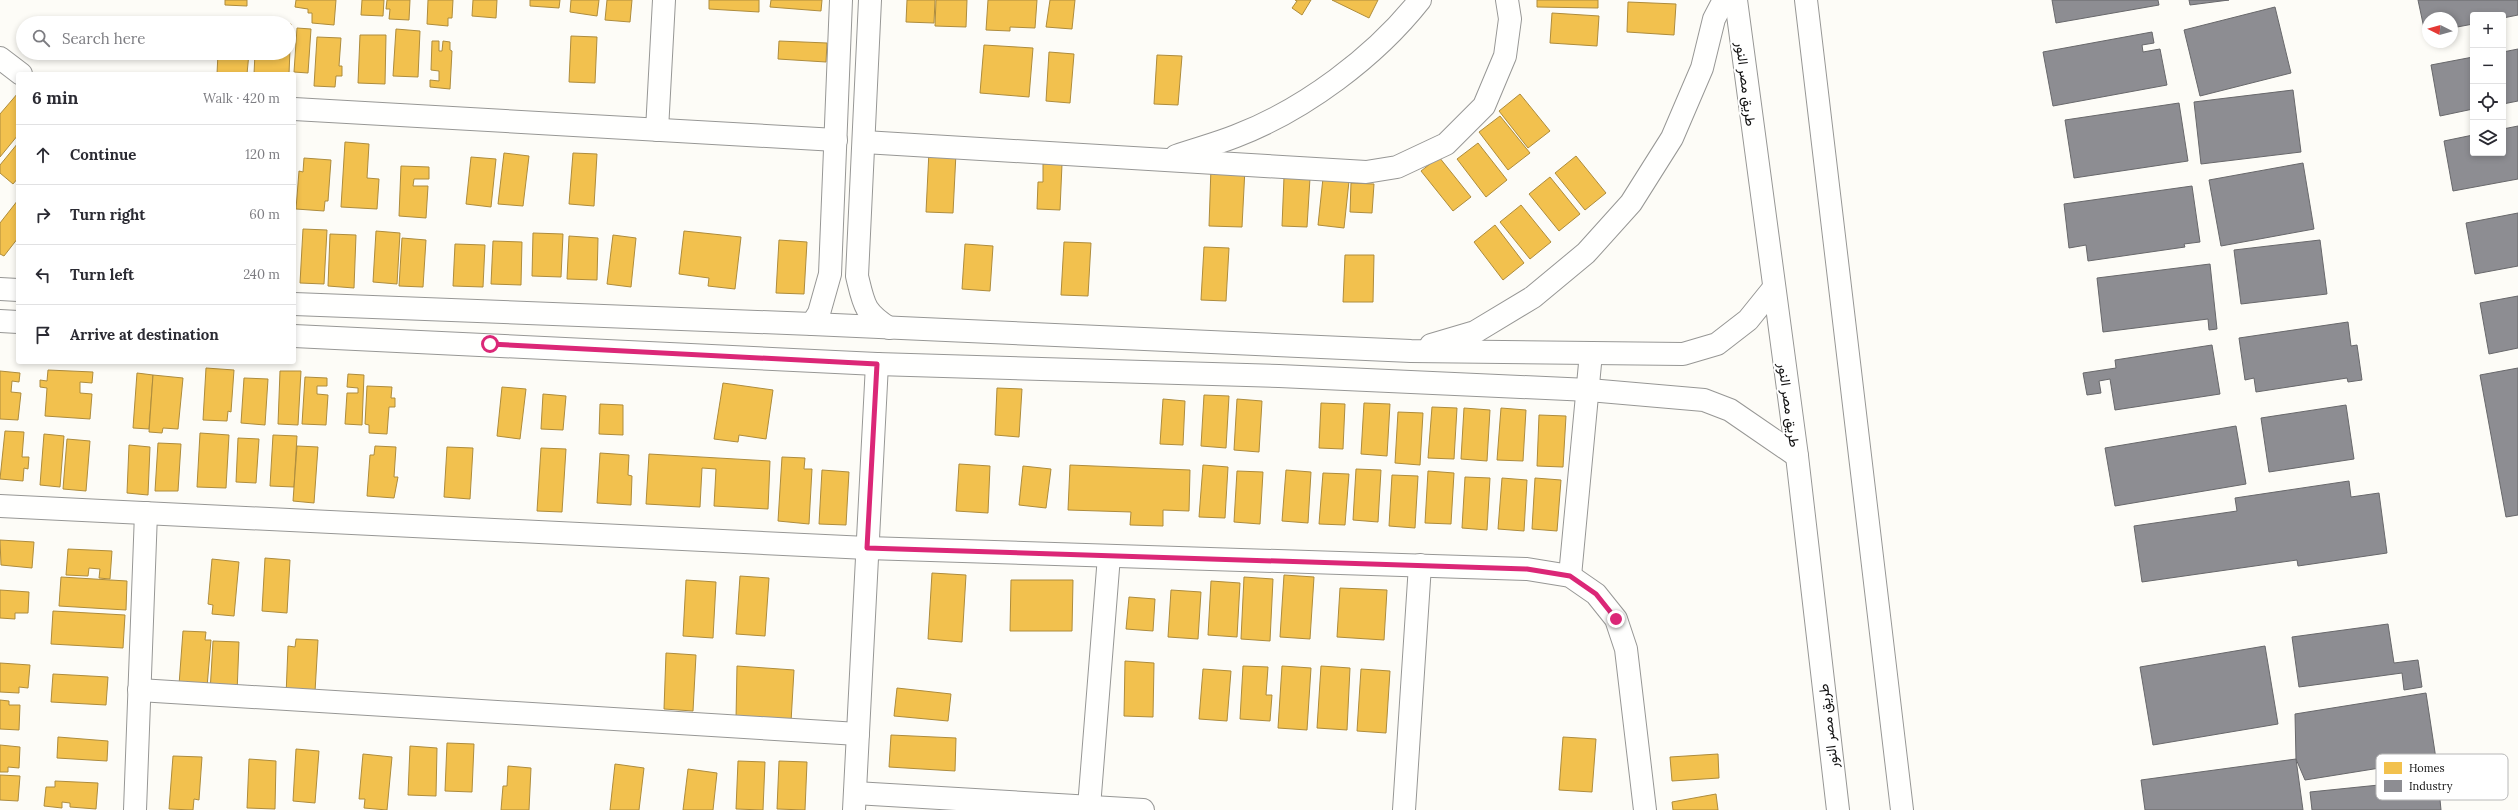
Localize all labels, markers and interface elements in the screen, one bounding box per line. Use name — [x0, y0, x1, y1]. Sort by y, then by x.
north arrow — [2422, 12, 2458, 48]
map controls — [2470, 12, 2506, 156]
button: + — [2470, 12, 2506, 48]
search box — [16, 16, 296, 60]
icon: search — [30, 27, 52, 49]
text: Search here — [62, 29, 145, 48]
street label: طريق مصر النور — [1732, 40, 1760, 127]
button: − — [2470, 48, 2506, 84]
button: locate — [2470, 84, 2506, 120]
text: 6 min — [32, 87, 78, 109]
text: Walk · 420 m — [203, 90, 280, 107]
button: layers — [2470, 120, 2506, 156]
icon: ahead — [32, 144, 54, 166]
text: Continue — [70, 145, 136, 164]
text: 120 m — [245, 146, 280, 163]
icon: right — [32, 204, 54, 226]
text: Turn right — [70, 205, 146, 224]
text: 60 m — [249, 206, 280, 223]
icon: left — [32, 264, 54, 286]
text: Turn left — [70, 265, 134, 284]
text: 240 m — [243, 266, 280, 283]
icon: arrive — [32, 324, 54, 346]
text: Arrive at destination — [70, 325, 219, 344]
route start — [481, 335, 499, 353]
street label: طريق مصر النور — [1774, 361, 1804, 448]
route end — [1607, 610, 1625, 628]
street label: طريق مصر النور — [1814, 683, 1842, 770]
legend — [2376, 754, 2508, 800]
text: Homes — [2409, 761, 2445, 775]
text: Industry — [2409, 779, 2453, 793]

